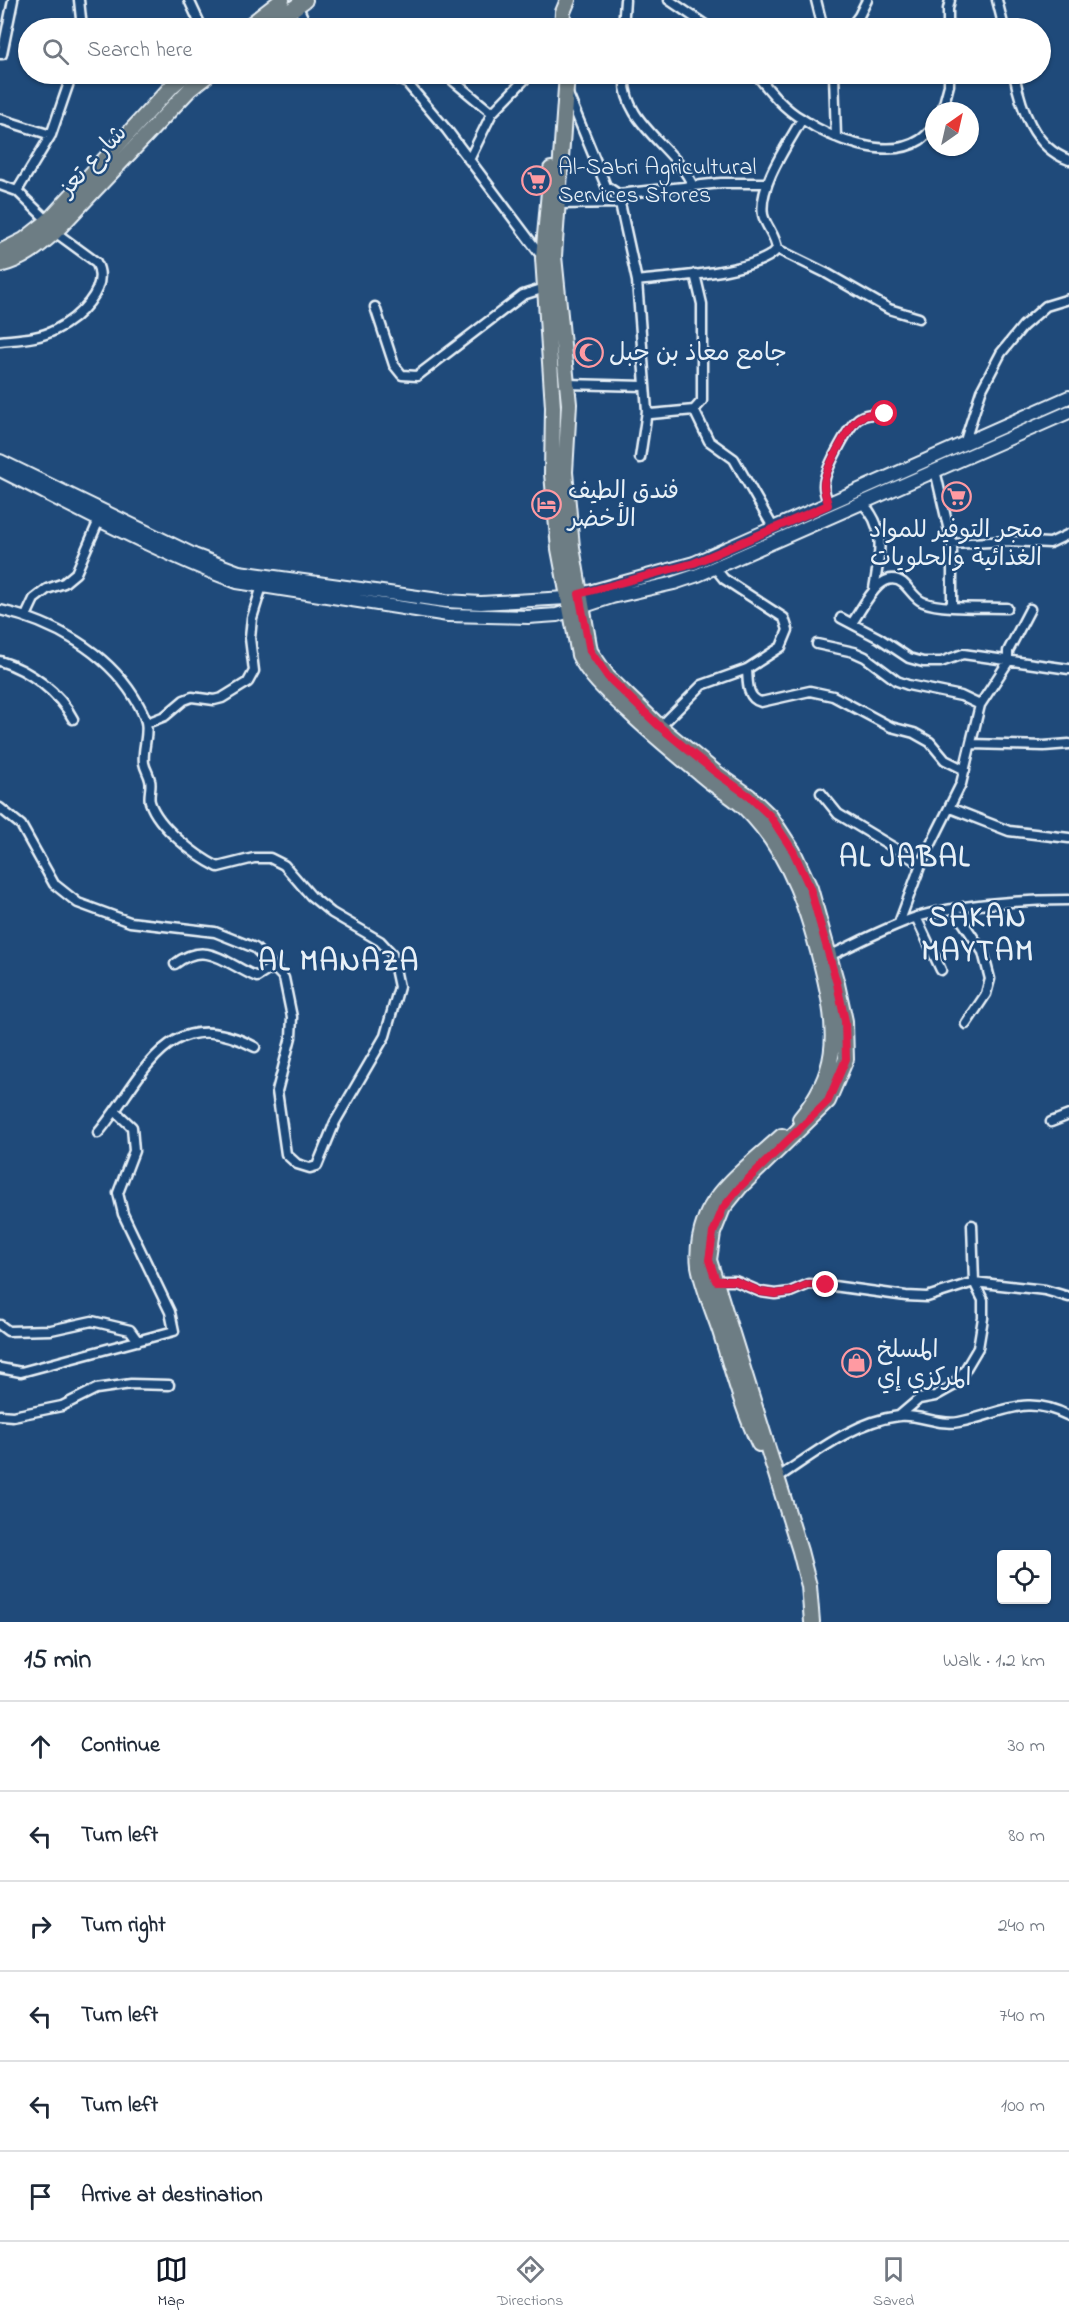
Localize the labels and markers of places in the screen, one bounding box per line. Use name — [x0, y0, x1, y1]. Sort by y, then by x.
place label: Al-Sabri Agricultural Services Stores — [558, 151, 756, 214]
supermarket icon: Al-Sabri Agricultural Services Stores — [521, 164, 553, 196]
mosque icon: جامع معاذ بن جبل — [572, 336, 604, 368]
place label: جامع معاذ بن جبل — [609, 337, 787, 372]
place label: فندق الطيف الأخضر — [566, 475, 679, 538]
supermarket icon: متجر التوفير للمواد الغذائية والحلويات — [940, 480, 972, 512]
hotel icon: فندق الطيف الأخضر — [531, 488, 563, 520]
place label: متجر التوفير للمواد الغذائية والحلويات — [869, 514, 1043, 577]
place label: المسلخ المركزي إي — [877, 1334, 971, 1397]
shop icon: المسلخ المركزي إي — [840, 1347, 872, 1379]

